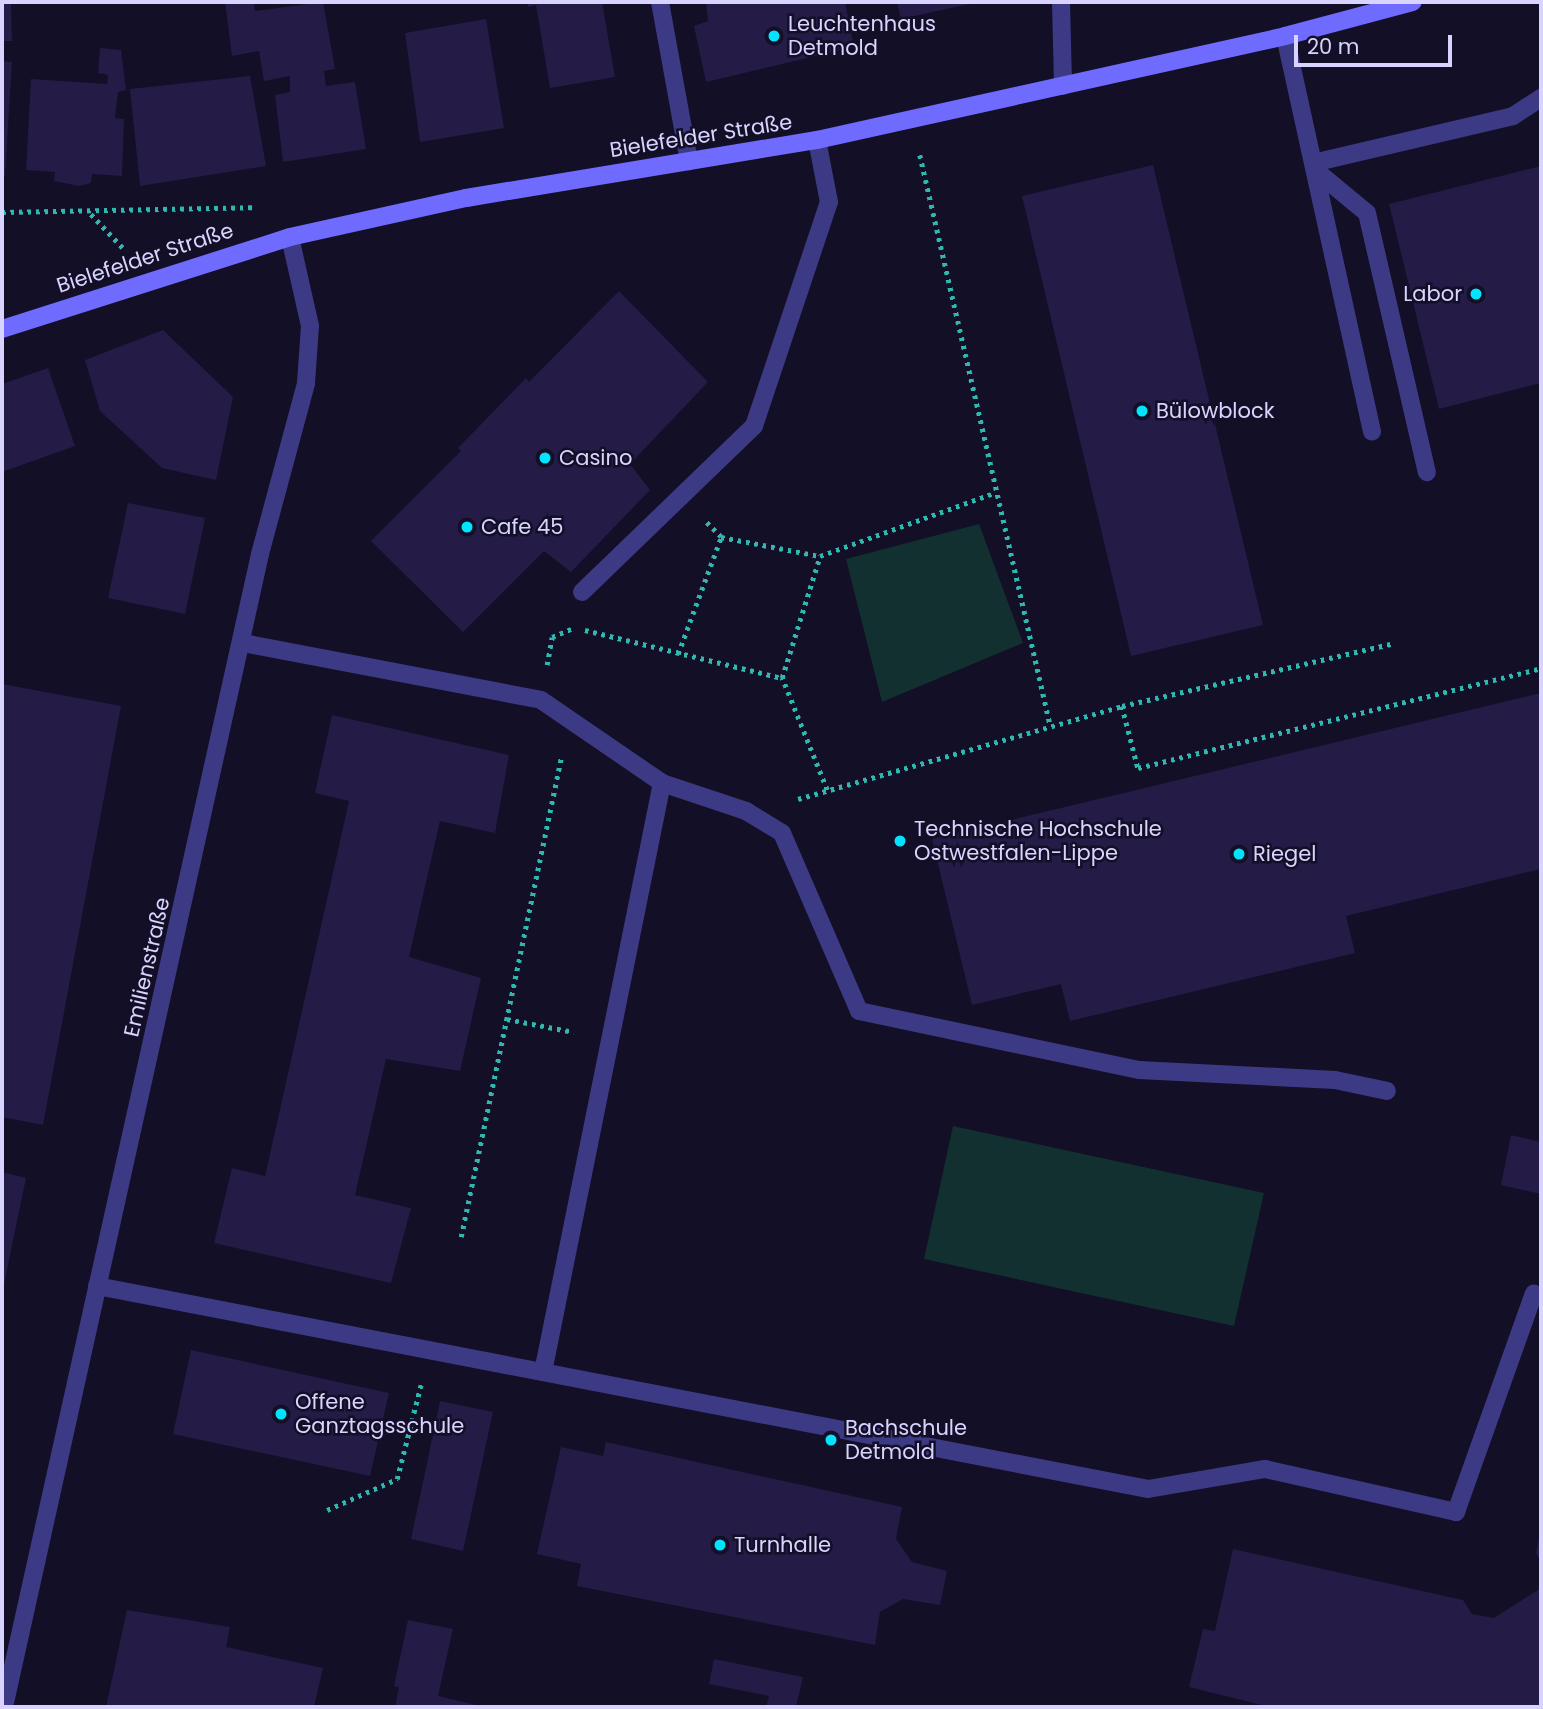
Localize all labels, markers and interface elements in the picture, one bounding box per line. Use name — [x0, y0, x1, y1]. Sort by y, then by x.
place label: Leuchtenhaus Detmold — [788, 11, 936, 61]
scale bar — [1298, 21, 1456, 65]
marker: Leuchtenhaus Detmold — [766, 28, 782, 44]
text: 20 m — [1307, 32, 1360, 61]
street label: Bielefelder Straße — [608, 109, 794, 163]
street label: Bielefelder Straße — [53, 218, 237, 298]
place label: Labor — [1403, 281, 1462, 307]
marker: Labor — [1468, 286, 1484, 302]
place label: Bülowblock — [1156, 398, 1275, 424]
marker: Bülowblock — [1134, 403, 1150, 419]
place label: Casino — [559, 445, 632, 471]
marker: Casino — [537, 450, 553, 466]
place label: Cafe 45 — [481, 514, 563, 540]
marker: Cafe 45 — [459, 519, 475, 535]
place label: Technische Hochschule Ostwestfalen-Lippe — [914, 816, 1162, 866]
marker: Technische Hochschule Ostwestfalen-Lippe — [892, 833, 908, 849]
place label: Riegel — [1253, 841, 1316, 867]
marker: Riegel — [1231, 846, 1247, 862]
street label: Emilienstraße — [119, 895, 175, 1039]
place label: Offene Ganztagsschule — [295, 1389, 464, 1439]
marker: Offene Ganztagsschule — [273, 1406, 289, 1422]
place label: Bachschule Detmold — [845, 1415, 967, 1465]
marker: Bachschule Detmold — [823, 1432, 839, 1448]
place label: Turnhalle — [734, 1532, 831, 1558]
marker: Turnhalle — [712, 1537, 728, 1553]

